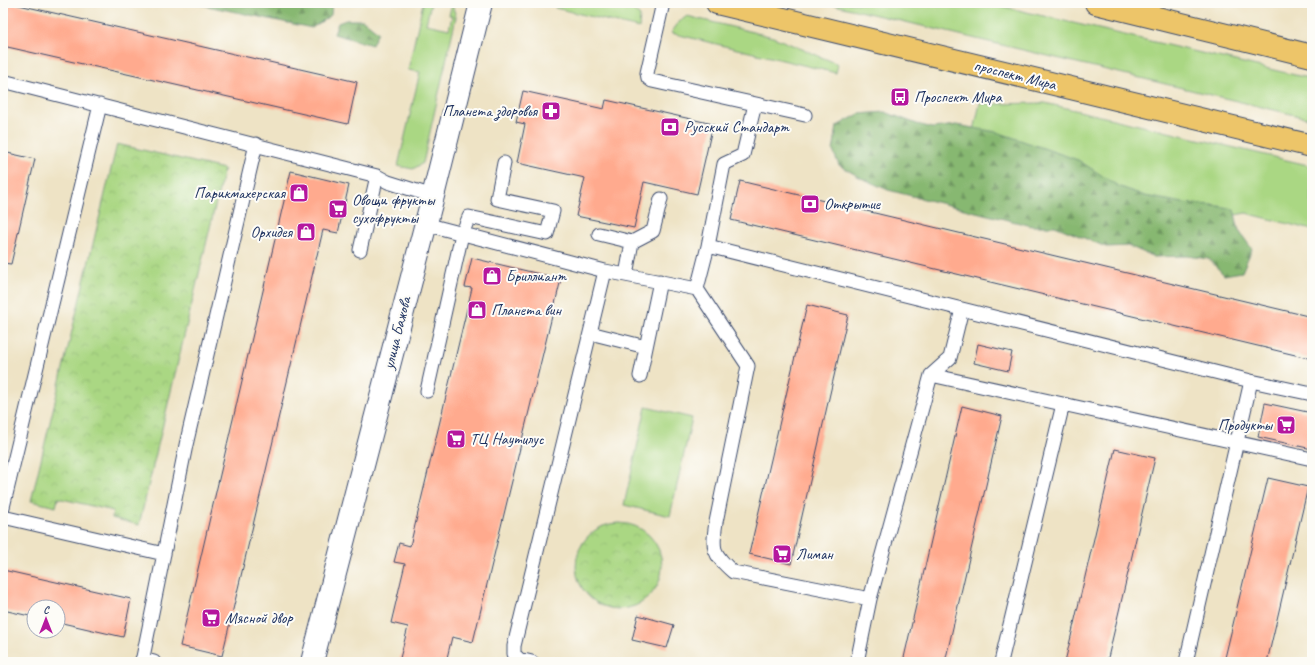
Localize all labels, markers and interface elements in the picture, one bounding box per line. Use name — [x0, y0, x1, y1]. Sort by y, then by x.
street label: проспект Мира — [972, 55, 1059, 95]
bus stop icon: Проспект Мира — [889, 86, 911, 108]
place label: Проспект Мира — [914, 87, 1003, 107]
pharmacy icon: Планета здоровья — [540, 100, 562, 122]
place label: Планета здоровья — [442, 101, 538, 121]
bank icon: Русский Стандарт — [659, 116, 681, 138]
place label: Русский Стандарт — [684, 117, 790, 137]
shop icon: Парикмахерская — [288, 182, 310, 204]
place label: Парикмахерская — [194, 183, 287, 203]
place label: Овощи фрукты сухофрукты — [352, 190, 436, 228]
bank icon: Открытие — [799, 193, 821, 215]
place label: Открытие — [824, 194, 882, 214]
supermarket icon: Овощи фрукты сухофрукты — [327, 198, 349, 220]
shop icon: Орхидея — [295, 221, 317, 243]
place label: Орхидея — [251, 222, 293, 242]
shop icon: Бриллиант — [481, 265, 503, 287]
place label: Бриллиант — [506, 266, 568, 286]
street label: улица Бажова — [378, 293, 416, 372]
shop icon: Планета вин — [466, 299, 488, 321]
place label: Планета вин — [491, 300, 562, 320]
supermarket icon: Продукты — [1275, 414, 1297, 436]
place label: Продукты — [1218, 415, 1274, 435]
supermarket icon: ТЦ Наутилус — [445, 428, 467, 450]
place label: ТЦ Наутилус — [470, 429, 545, 449]
supermarket icon: Лиман — [771, 543, 793, 565]
place label: Лиман — [796, 544, 834, 564]
north arrow — [26, 599, 66, 639]
text: С — [43, 602, 50, 616]
supermarket icon: Мясной двор — [200, 607, 222, 629]
place label: Мясной двор — [225, 608, 294, 628]

